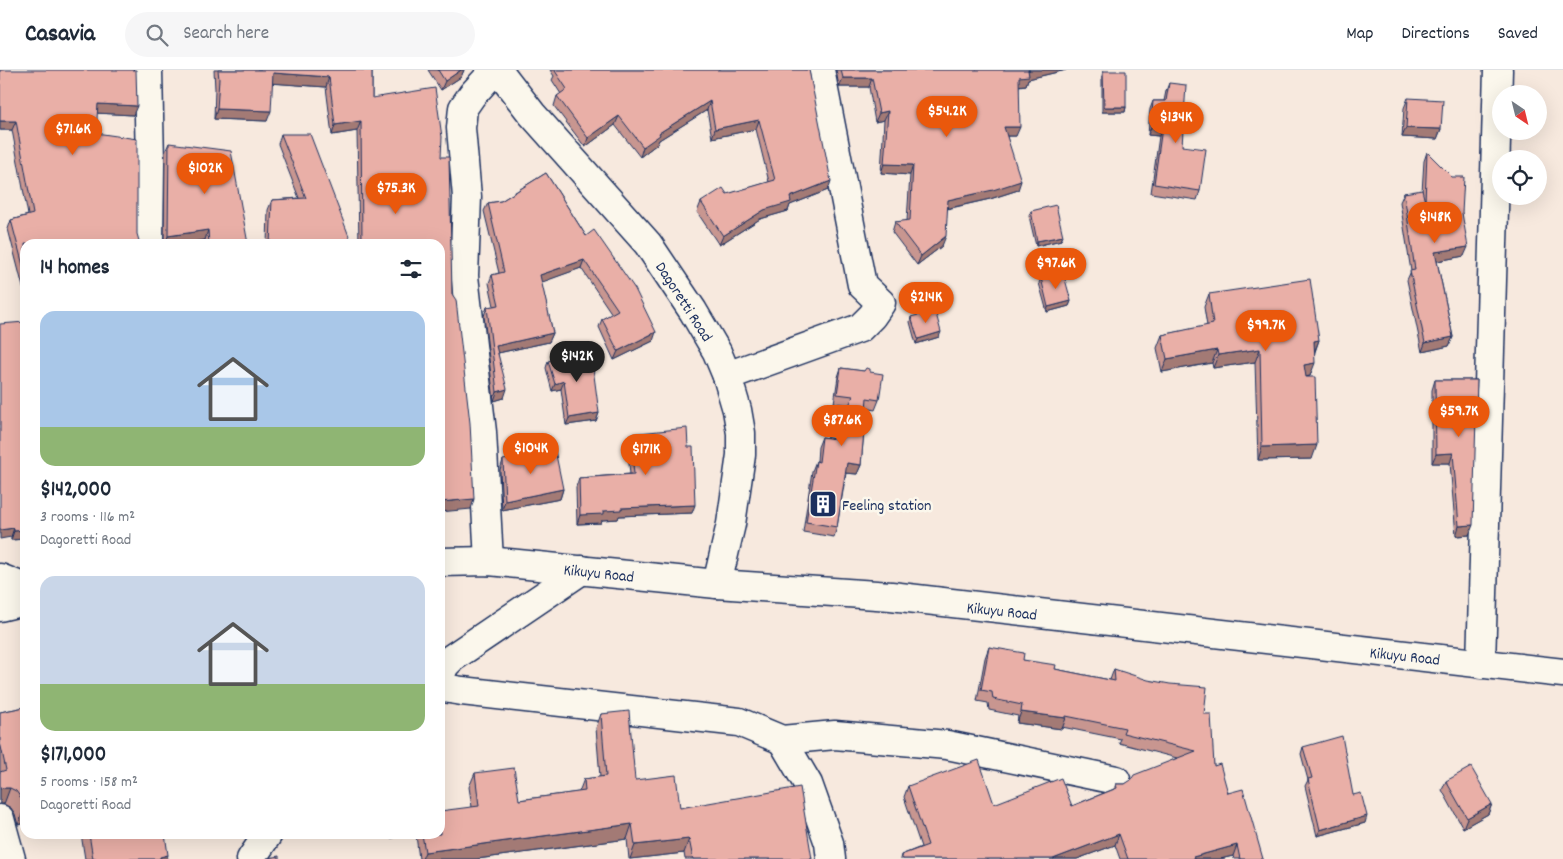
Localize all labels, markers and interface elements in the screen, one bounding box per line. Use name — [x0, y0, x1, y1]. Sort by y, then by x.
search box — [125, 12, 475, 57]
text: Casavia — [25, 18, 95, 52]
icon: search — [143, 21, 171, 49]
text: Search here — [183, 21, 269, 48]
text: Map — [1346, 22, 1373, 47]
text: Directions — [1401, 22, 1470, 47]
text: Saved — [1498, 22, 1538, 47]
north arrow — [1492, 85, 1548, 140]
map controls — [1492, 85, 1547, 205]
pin: $54.2K — [906, 96, 988, 138]
text: $54.2K — [927, 100, 967, 123]
pin: $134K — [1141, 102, 1211, 144]
text: $134K — [1160, 106, 1192, 129]
pin: $71.6K — [32, 114, 114, 156]
text: $71.6K — [55, 118, 91, 141]
button: locate — [1492, 150, 1547, 205]
pin: $102K — [170, 152, 240, 195]
text: $102K — [188, 157, 222, 180]
pin: $75.3K — [355, 172, 437, 215]
text: $75.3K — [377, 177, 415, 200]
pin: $148K — [1400, 202, 1470, 244]
text: $148K — [1419, 206, 1451, 229]
pin: $97.6K — [1015, 248, 1097, 290]
text: $97.6K — [1036, 252, 1076, 275]
text: 14 homes — [40, 254, 110, 284]
icon: filters — [397, 255, 425, 283]
street label: Dagoretti Road — [648, 258, 717, 347]
pin: $214K — [891, 282, 961, 324]
text: $214K — [910, 286, 942, 309]
pin: $99.7K — [1225, 310, 1307, 352]
text: $99.7K — [1247, 314, 1285, 337]
pin: $142K — [542, 340, 612, 383]
icon: home — [188, 344, 278, 434]
text: $142K — [561, 345, 593, 368]
pin: $59.7K — [1418, 396, 1500, 438]
text: $59.7K — [1439, 400, 1479, 423]
pin: $87.6K — [801, 404, 883, 447]
text: $87.6K — [823, 409, 861, 432]
pin: $104K — [496, 432, 566, 475]
pin: $171K — [611, 434, 681, 476]
text: $104K — [514, 437, 548, 460]
text: $171K — [632, 438, 660, 461]
text: $142,000 — [40, 476, 111, 506]
building icon: Feeling station — [808, 489, 838, 519]
place label: Feeling station — [842, 495, 932, 518]
text: 3 rooms · 116 m² — [40, 506, 135, 529]
text: Dagoretti Road — [40, 529, 131, 552]
street label: Kikuyu Road — [562, 559, 635, 590]
street label: Kikuyu Road — [965, 597, 1038, 628]
icon: home — [188, 609, 278, 699]
street label: Kikuyu Road — [1368, 642, 1441, 673]
text: $171,000 — [40, 741, 106, 771]
text: 5 rooms · 158 m² — [40, 771, 138, 794]
text: Dagoretti Road — [40, 794, 131, 817]

